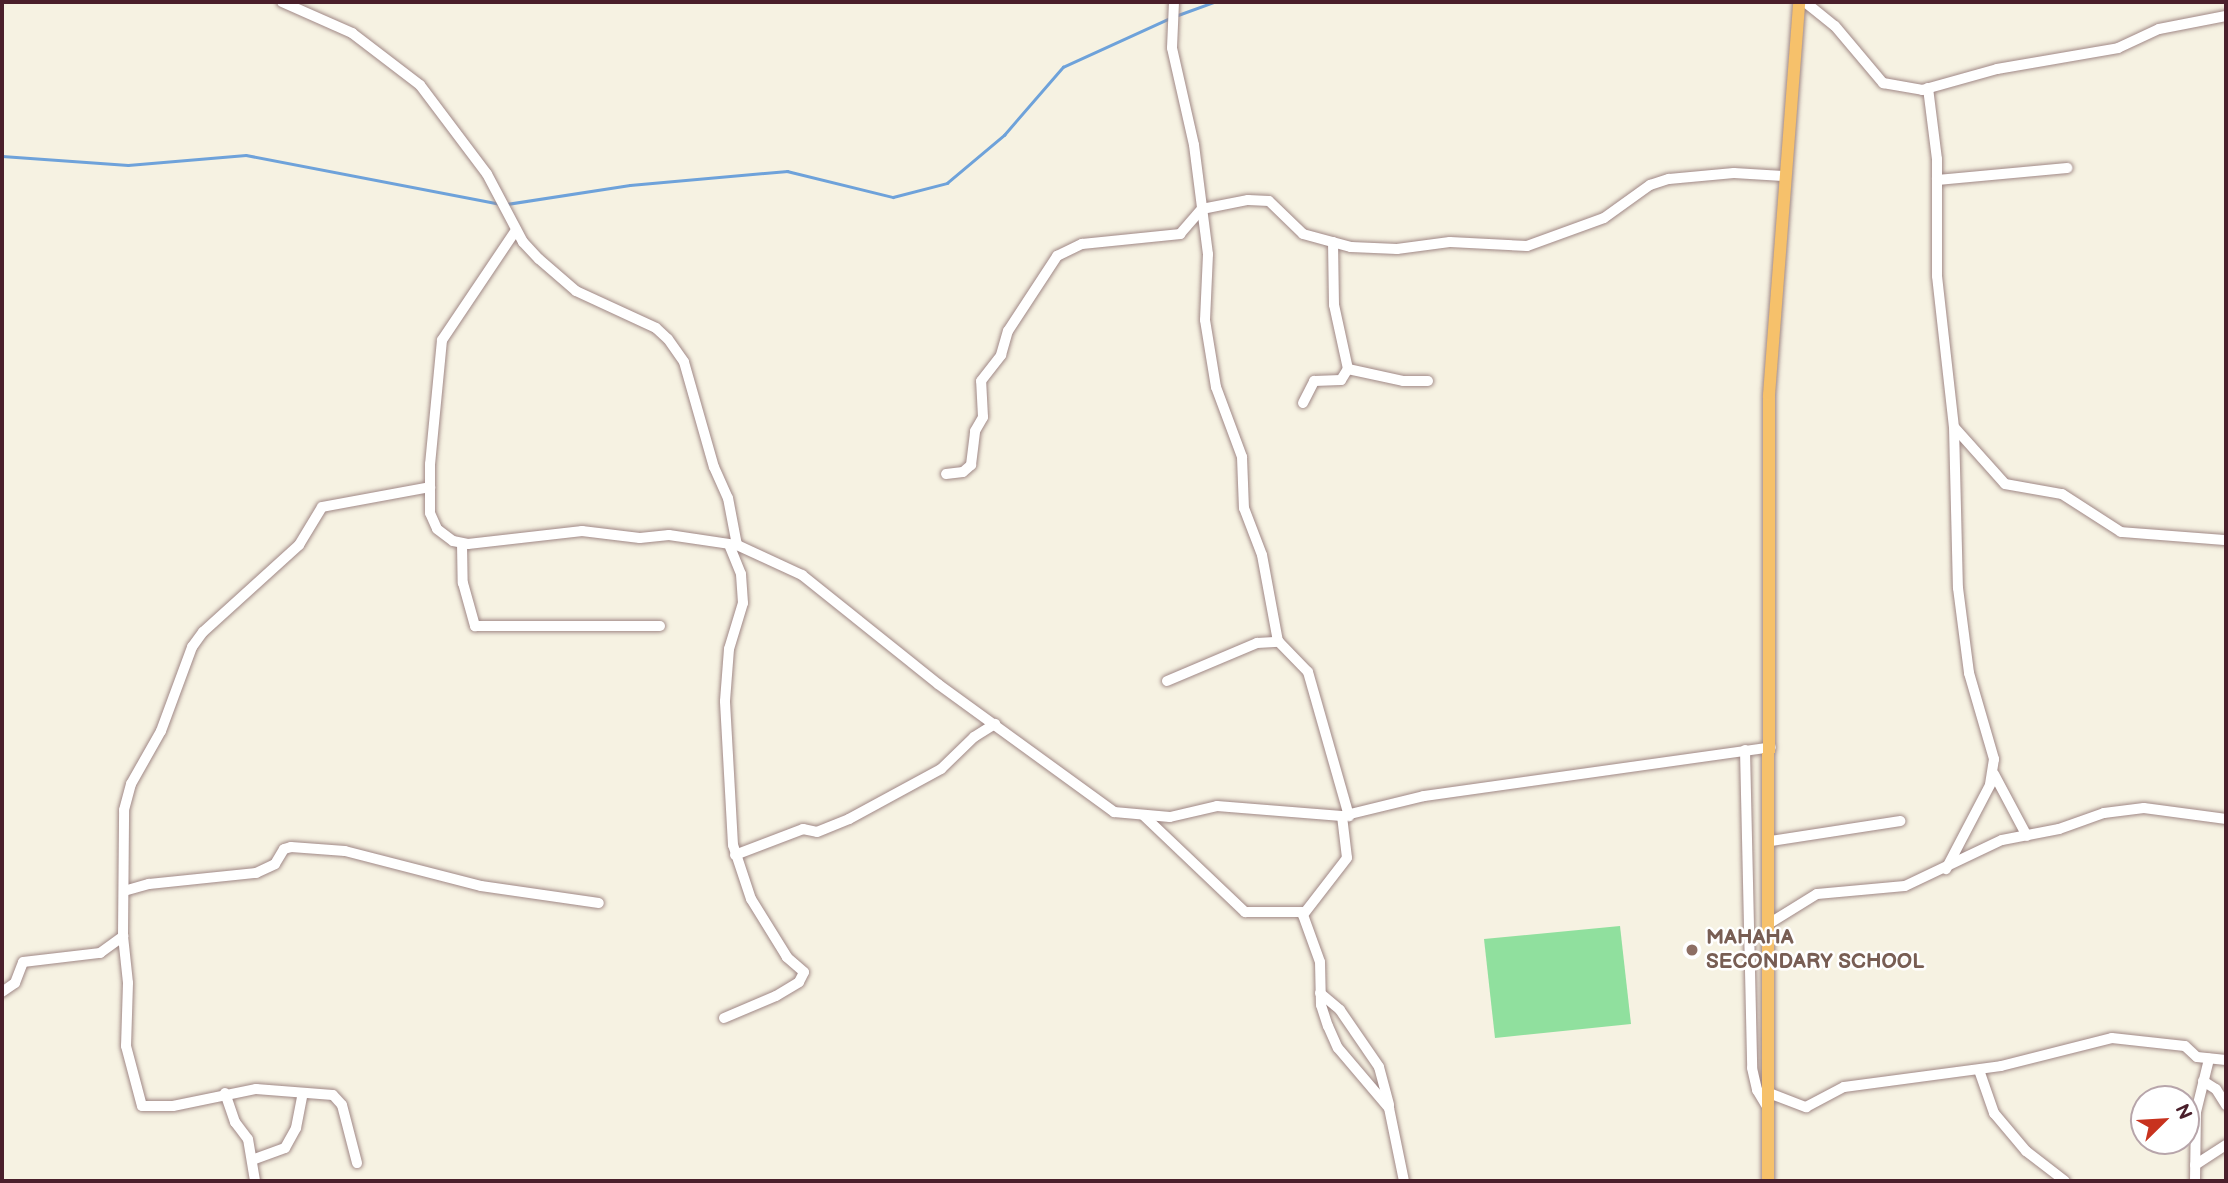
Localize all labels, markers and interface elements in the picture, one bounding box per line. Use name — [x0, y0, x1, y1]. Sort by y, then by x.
place label: MAHAHA SECONDARY SCHOOL — [1706, 925, 1924, 975]
marker: MAHAHA SECONDARY SCHOOL — [1684, 942, 1700, 958]
north arrow — [2130, 1085, 2200, 1155]
text: N — [2169, 1101, 2196, 1123]

